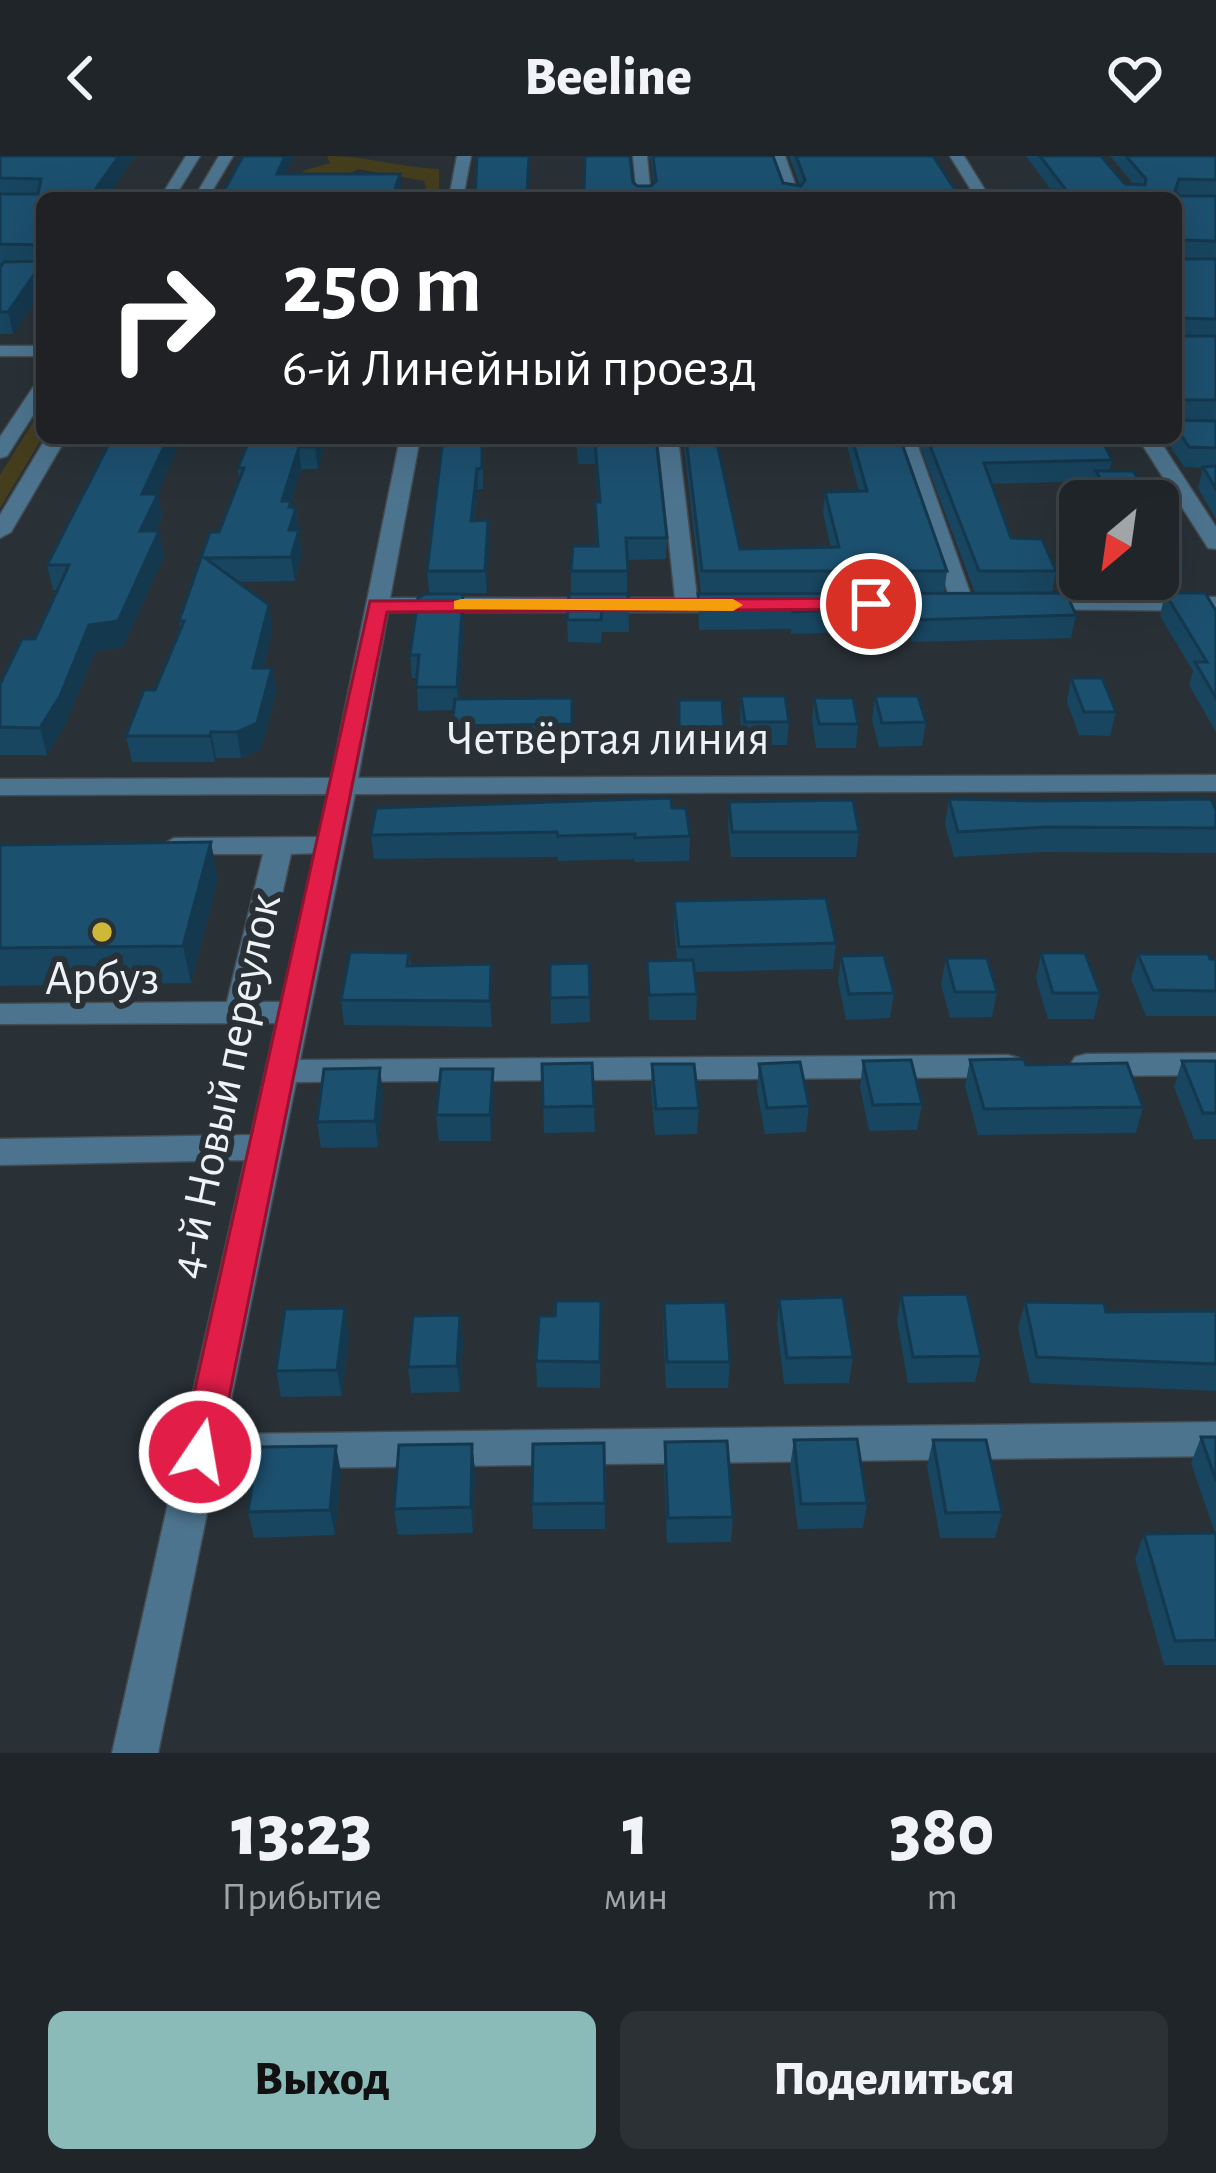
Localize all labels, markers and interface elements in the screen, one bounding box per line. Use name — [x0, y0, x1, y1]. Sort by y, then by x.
icon: back — [48, 45, 114, 111]
icon: heart — [1102, 45, 1168, 111]
text: Beeline — [524, 51, 692, 105]
icon: right — [84, 240, 240, 396]
text: 250 m — [282, 244, 482, 328]
text: 6-й Линейный проезд — [282, 342, 757, 396]
north arrow — [1059, 480, 1179, 600]
map controls — [1059, 480, 1179, 600]
pin — [820, 553, 922, 655]
icon: arrive — [838, 571, 904, 637]
street label: Четвёртая линия — [446, 716, 770, 764]
street label: 4-й Новый переулок — [162, 890, 290, 1282]
marker: Арбуз — [89, 919, 115, 945]
place label: Арбуз — [45, 956, 159, 1004]
position arrow — [137, 1389, 263, 1515]
text: 13:23 — [231, 1796, 372, 1868]
text: 1 — [623, 1796, 649, 1868]
text: 380 — [890, 1796, 995, 1868]
text: Прибытие — [221, 1878, 382, 1917]
text: мин — [603, 1878, 668, 1917]
text: m — [926, 1878, 958, 1917]
button: Выход — [48, 2011, 596, 2149]
button: Поделиться — [620, 2011, 1168, 2149]

